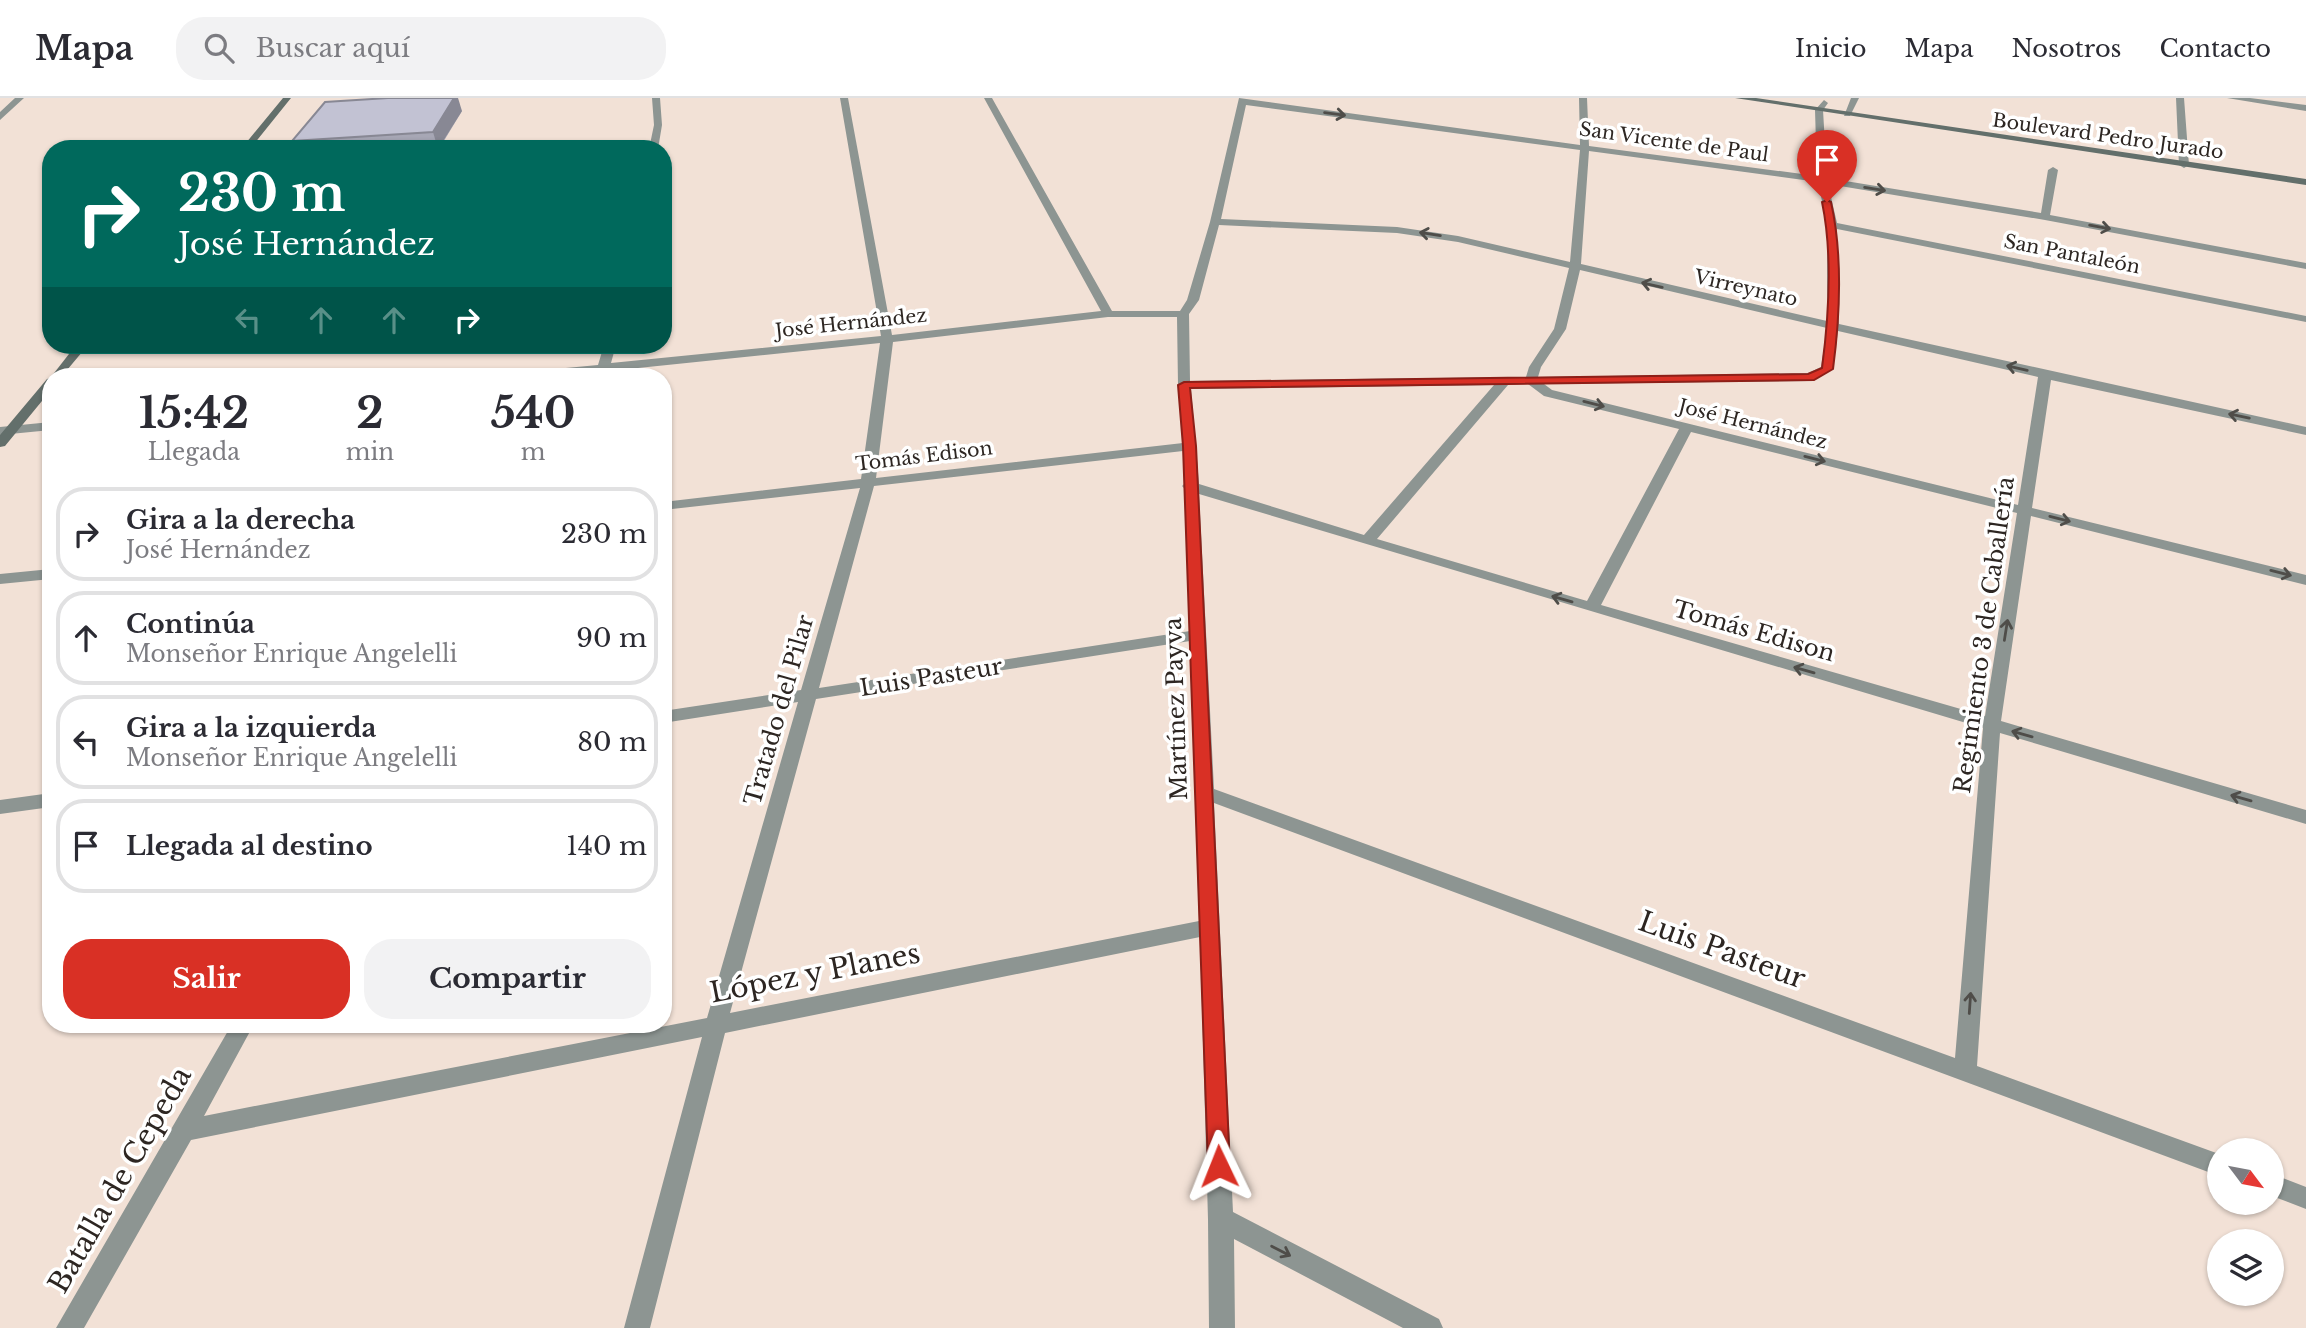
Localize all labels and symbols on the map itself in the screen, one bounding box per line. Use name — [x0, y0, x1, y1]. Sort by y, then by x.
one-way arrow — [1323, 108, 1345, 121]
street label: Boulevard Pedro Jurado — [1991, 108, 2225, 164]
street label: San Vicente de Paul — [1578, 117, 1770, 167]
pin — [1797, 130, 1857, 202]
one-way arrow — [1863, 183, 1886, 196]
one-way arrow — [2088, 221, 2111, 235]
one-way arrow — [1419, 227, 1442, 240]
street label: San Pantaleón — [2002, 230, 2142, 278]
street label: Virreynato — [1691, 265, 1800, 311]
one-way arrow — [1641, 278, 1664, 291]
street label: José Hernández — [771, 304, 928, 343]
one-way arrow — [2006, 361, 2029, 375]
street label: José Hernández — [1673, 394, 1830, 454]
one-way arrow — [1582, 398, 1605, 411]
one-way arrow — [2228, 409, 2251, 423]
street label: Tomás Edison — [854, 436, 994, 476]
one-way arrow — [1803, 453, 1826, 466]
street label: Regimiento 3 de Caballería — [1948, 475, 2020, 795]
one-way arrow — [2048, 513, 2071, 526]
one-way arrow — [2269, 567, 2292, 580]
one-way arrow — [1551, 591, 1573, 604]
street label: Tomás Edison — [1670, 595, 1838, 667]
street label: Tratado del Pilar — [738, 612, 820, 808]
street label: Martínez Payva — [1159, 617, 1193, 801]
one-way arrow — [2000, 619, 2013, 642]
street label: Luis Pasteur — [858, 652, 1004, 702]
one-way arrow — [1793, 662, 1815, 675]
one-way arrow — [2012, 726, 2034, 739]
one-way arrow — [2230, 791, 2252, 804]
street label: Luis Pasteur — [1634, 904, 1811, 997]
street label: López y Planes — [707, 935, 923, 1011]
one-way arrow — [1964, 991, 1977, 1014]
street label: Batalla de Cepeda — [41, 1060, 199, 1299]
position arrow — [1182, 1129, 1256, 1203]
north arrow — [2207, 1138, 2284, 1214]
one-way arrow — [1271, 1244, 1291, 1258]

